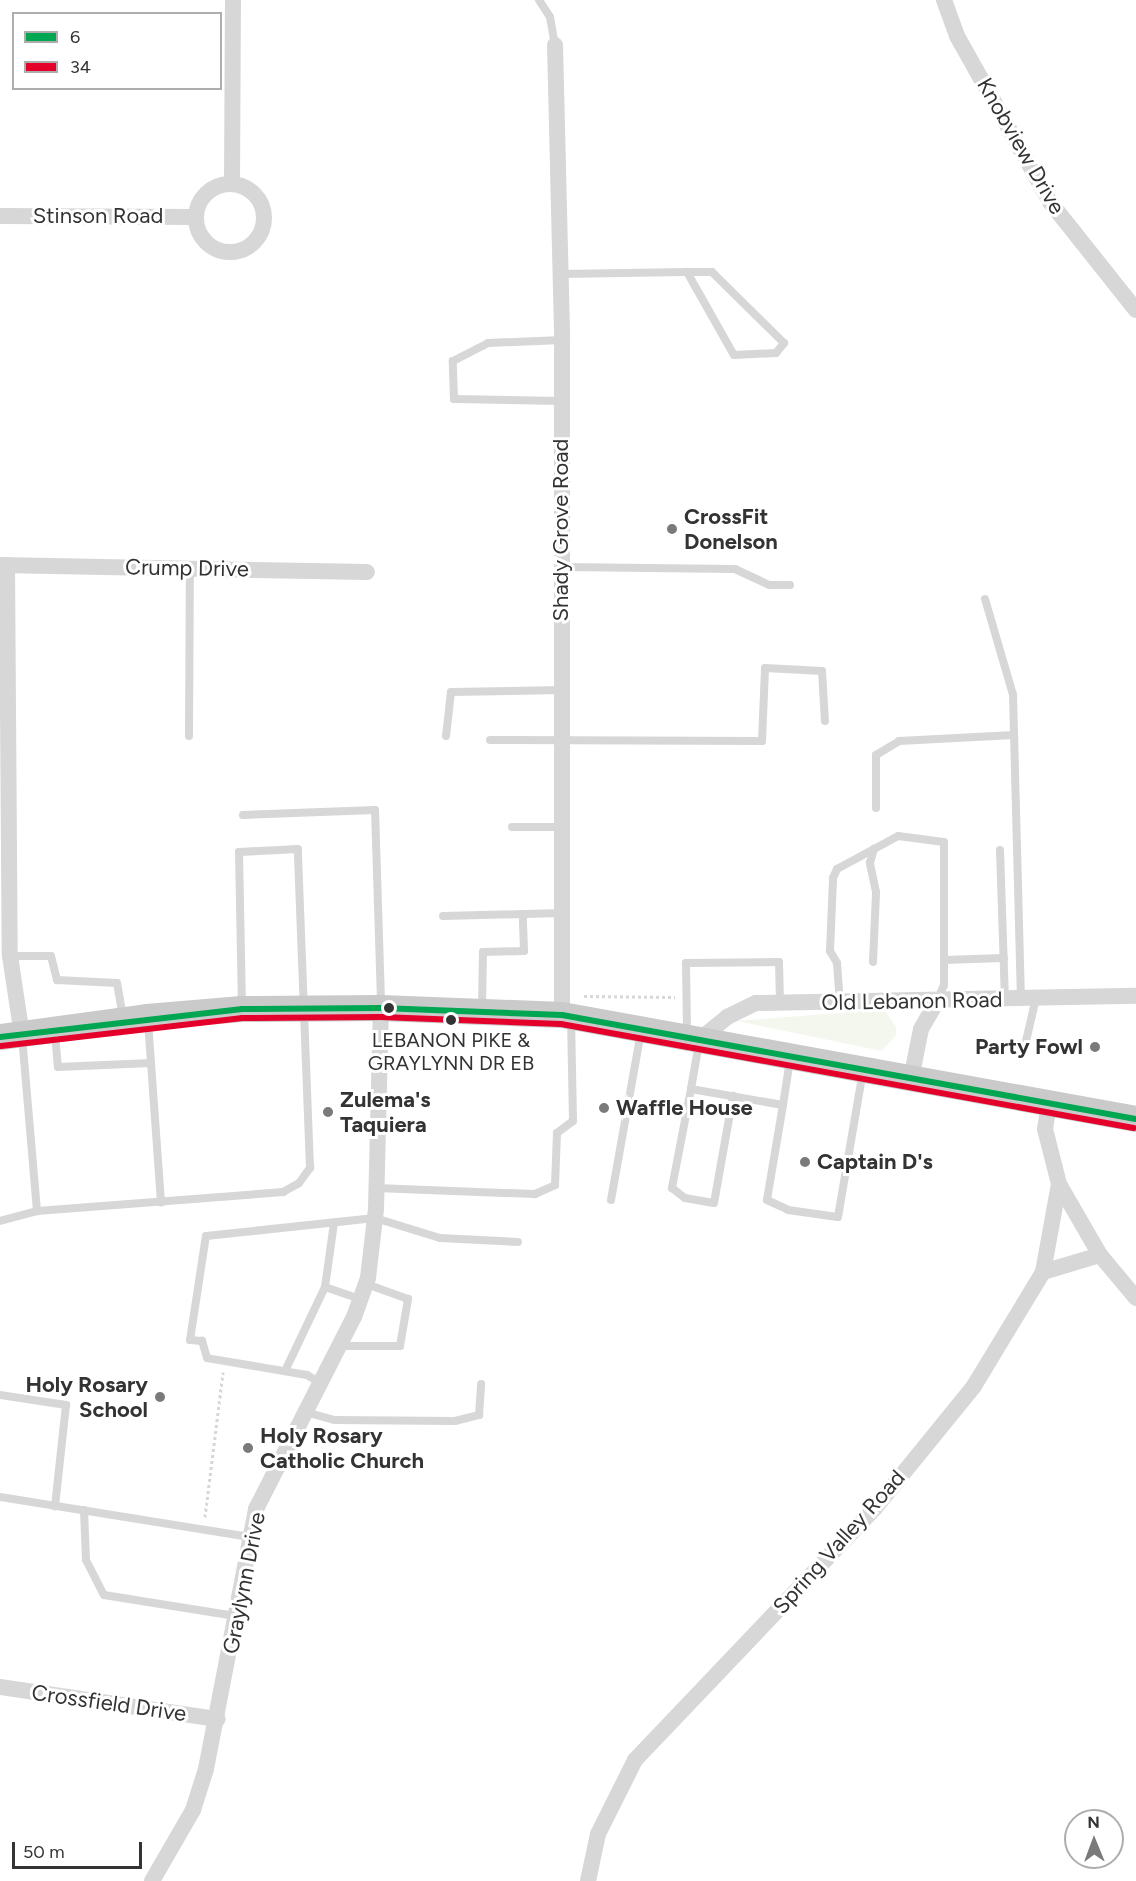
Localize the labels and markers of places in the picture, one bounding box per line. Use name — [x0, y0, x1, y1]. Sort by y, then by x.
place label: CrossFit Donelson — [684, 503, 778, 554]
marker: CrossFit Donelson — [665, 522, 679, 536]
unlabelled marker — [383, 1002, 395, 1014]
marker: LEBANON PIKE & GRAYLYNN DR EB — [445, 1014, 457, 1026]
place label: LEBANON PIKE & GRAYLYNN DR EB — [368, 1029, 534, 1076]
place label: Party Fowl — [975, 1034, 1083, 1060]
marker: Party Fowl — [1088, 1040, 1102, 1054]
place label: Zulema's Taquiera — [340, 1086, 431, 1138]
place label: Waffle House — [616, 1095, 753, 1121]
marker: Waffle House — [597, 1101, 611, 1115]
marker: Zulema's Taquiera — [321, 1105, 335, 1119]
place label: Captain D's — [817, 1149, 933, 1175]
marker: Captain D's — [798, 1155, 812, 1169]
place label: Holy Rosary School — [25, 1371, 148, 1422]
marker: Holy Rosary School — [153, 1390, 167, 1404]
place label: Holy Rosary Catholic Church — [260, 1422, 424, 1474]
marker: Holy Rosary Catholic Church — [241, 1441, 255, 1455]

